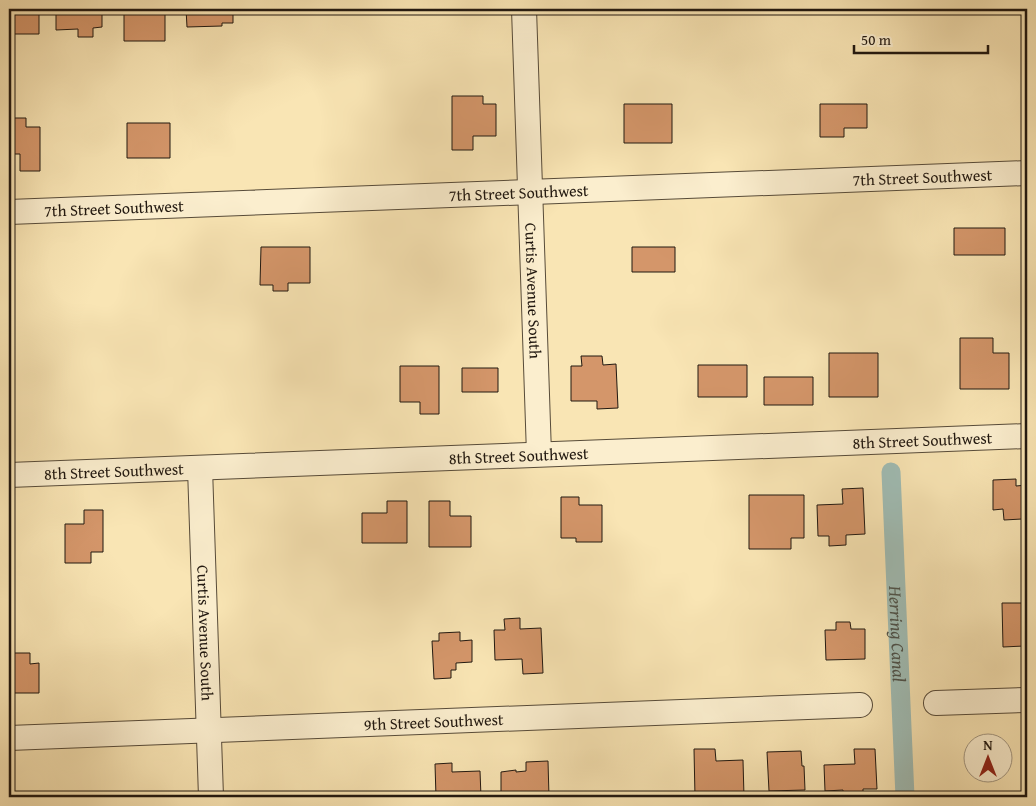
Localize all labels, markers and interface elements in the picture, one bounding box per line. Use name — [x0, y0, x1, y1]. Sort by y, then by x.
scale bar — [854, 22, 987, 54]
text: 50 m — [861, 29, 892, 50]
street label: 7th Street Southwest — [852, 162, 993, 192]
street label: 7th Street Southwest — [448, 178, 589, 207]
street label: 7th Street Southwest — [44, 193, 185, 223]
street label: Curtis Avenue South — [519, 222, 548, 359]
street label: 8th Street Southwest — [852, 425, 993, 455]
street label: 8th Street Southwest — [448, 441, 589, 470]
street label: 8th Street Southwest — [44, 456, 185, 486]
street label: Curtis Avenue South — [191, 565, 220, 701]
water label: Herring Canal — [882, 584, 914, 683]
street label: 9th Street Southwest — [363, 707, 504, 736]
north arrow — [964, 734, 1014, 784]
text: N — [983, 735, 993, 755]

